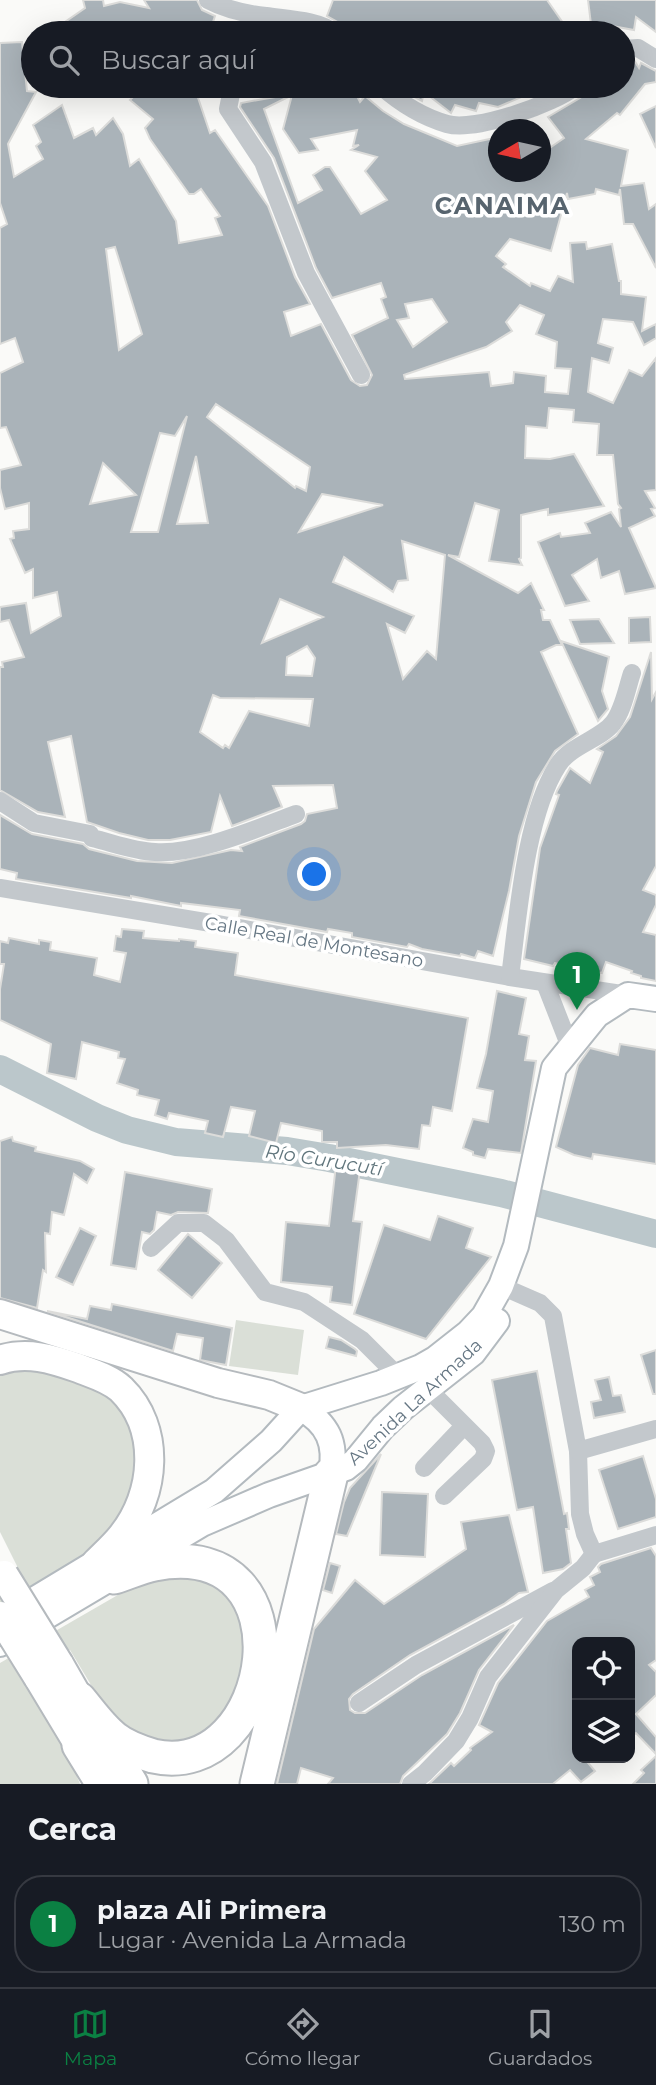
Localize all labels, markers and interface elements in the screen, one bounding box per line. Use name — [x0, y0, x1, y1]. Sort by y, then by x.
search box — [21, 21, 635, 98]
icon: search — [45, 41, 83, 79]
text: Buscar aquí — [101, 44, 255, 76]
north arrow — [488, 119, 551, 182]
district label: CANAIMA — [435, 191, 571, 220]
your location — [297, 857, 331, 891]
street label: Calle Real de Montesano — [203, 912, 425, 972]
pin: 1 — [554, 952, 600, 1010]
water label: Río Curucutí — [264, 1139, 387, 1181]
street label: Avenida La Armada — [343, 1334, 487, 1470]
map controls — [572, 1637, 635, 1763]
button: locate — [572, 1637, 635, 1700]
button: layers — [572, 1700, 635, 1763]
text: Cerca — [28, 1811, 117, 1848]
text: plaza Ali Primera — [97, 1894, 327, 1926]
text: 1 — [48, 1910, 58, 1938]
text: 130 m — [559, 1910, 626, 1938]
text: Lugar · Avenida La Armada — [97, 1926, 407, 1954]
tab: Mapa — [64, 2005, 117, 2070]
tab: Cómo llegar — [245, 2005, 360, 2070]
tab: Guardados — [488, 2005, 592, 2070]

